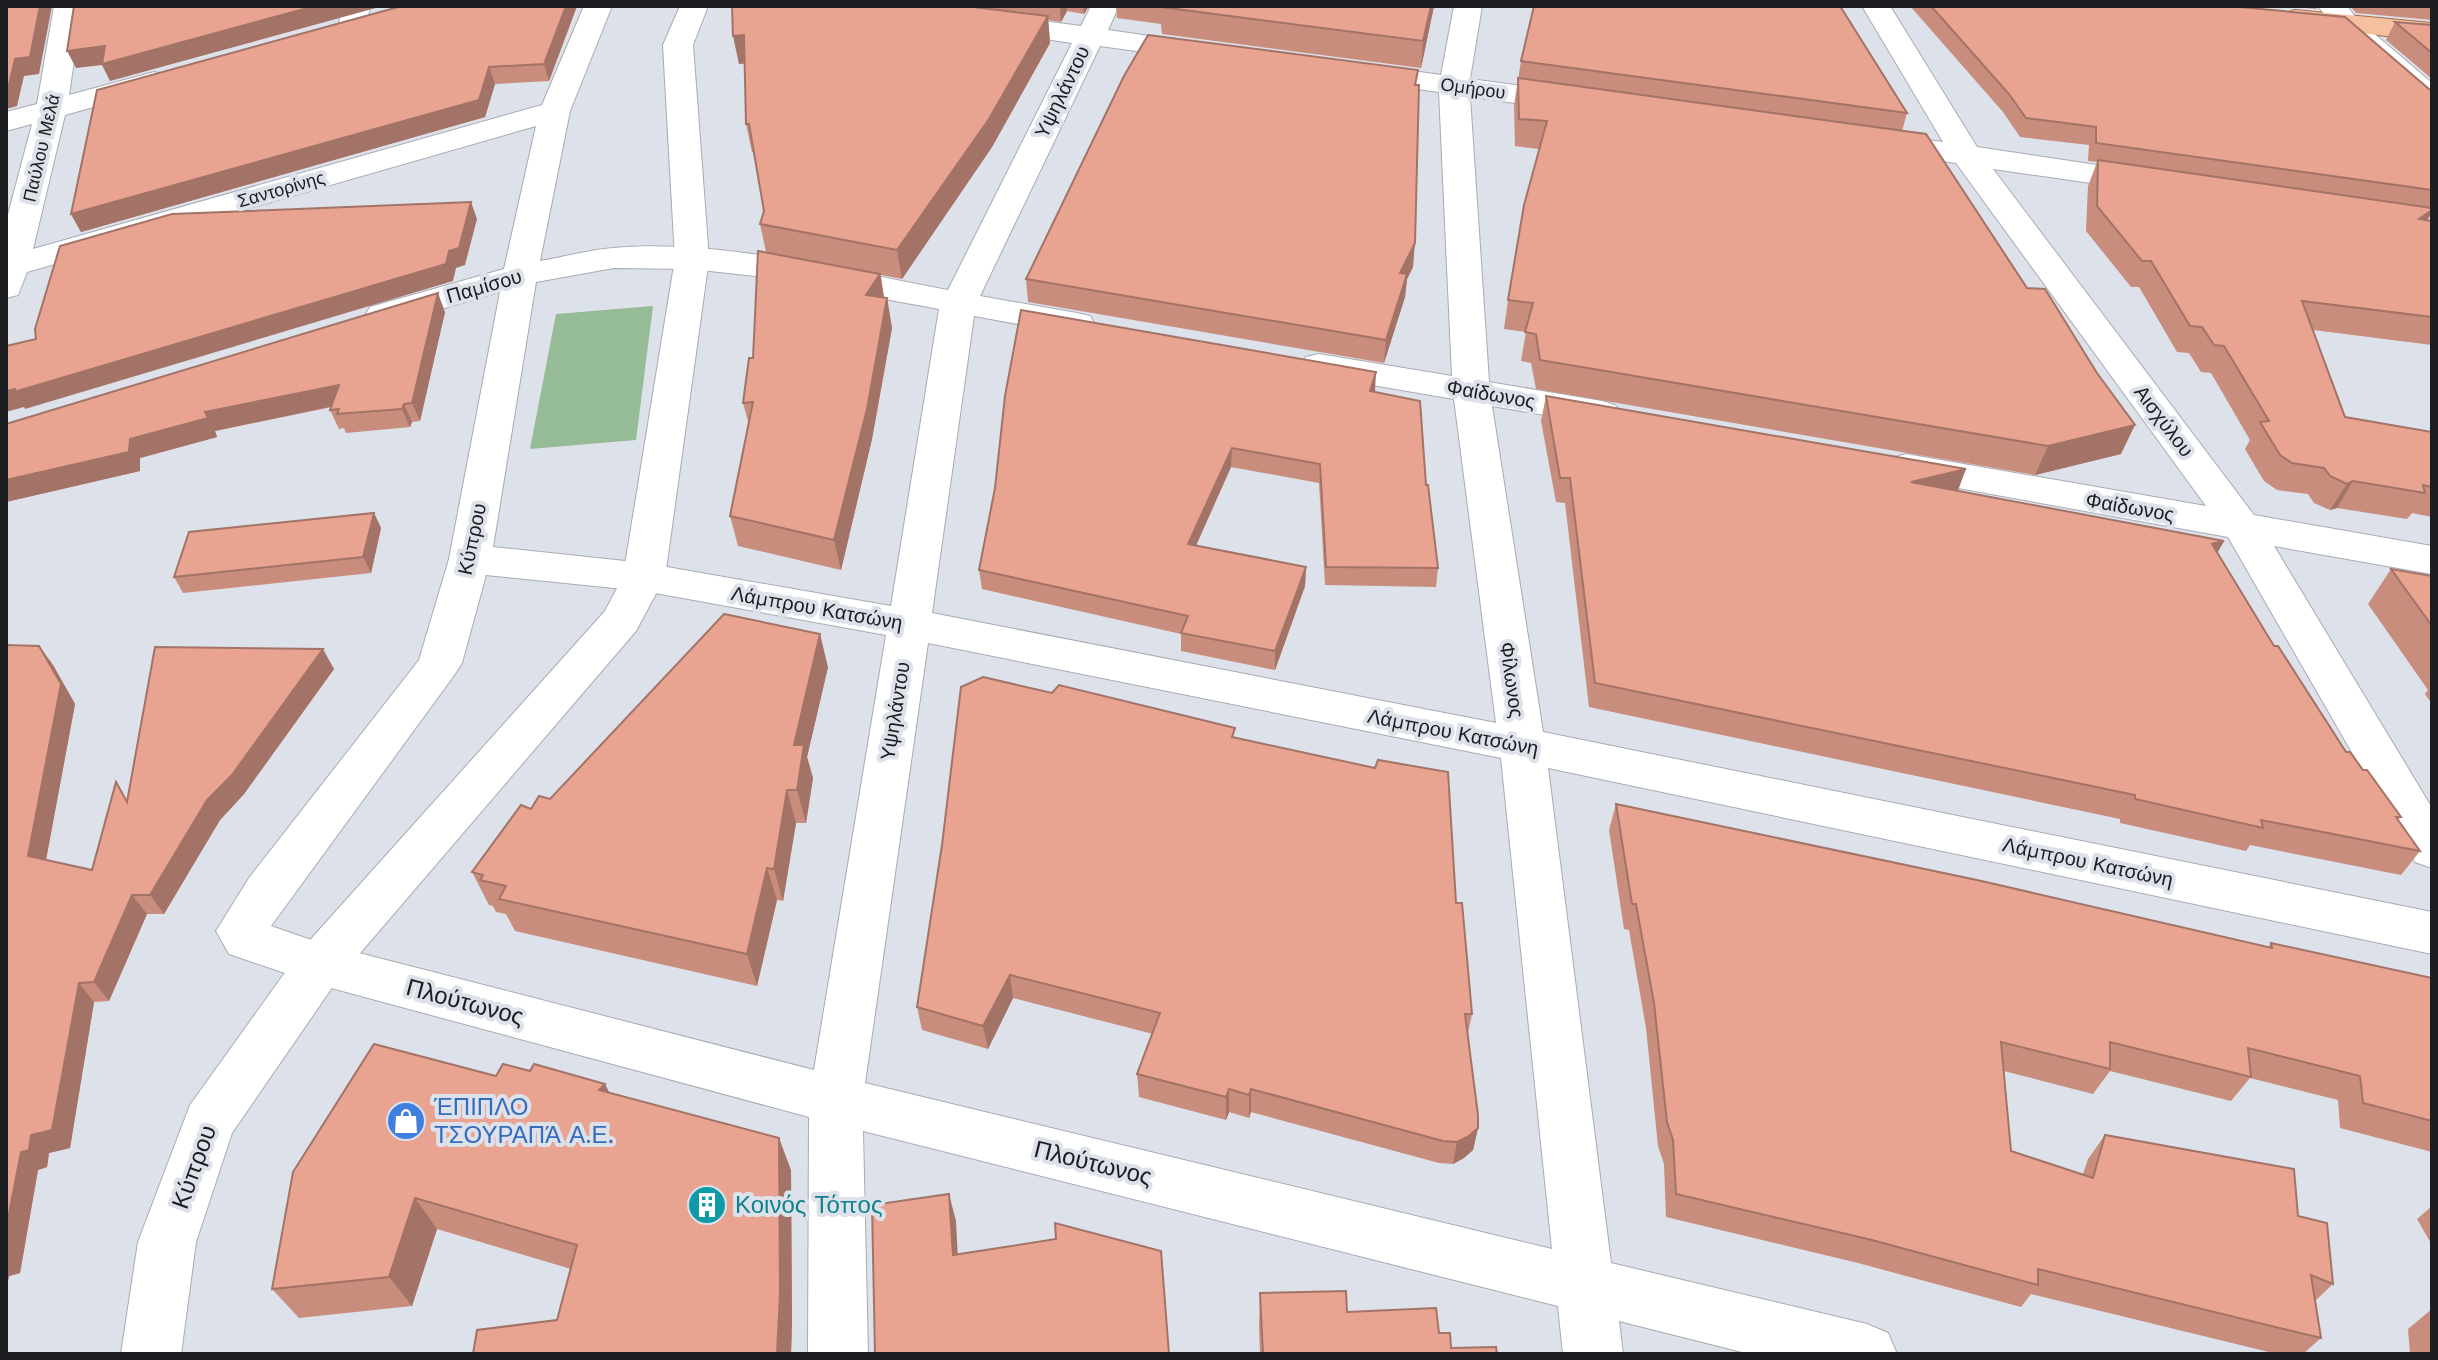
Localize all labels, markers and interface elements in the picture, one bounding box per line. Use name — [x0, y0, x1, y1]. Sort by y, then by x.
street label: Υψηλάντου — [1029, 42, 1095, 142]
street label: Ομήρου — [1439, 73, 1507, 103]
street label: Παύλου Μελά — [18, 92, 64, 204]
street label: Σαντορίνης — [235, 167, 327, 211]
street label: Παμίσου — [444, 264, 524, 308]
street label: Φαίδωνος — [1445, 374, 1537, 414]
street label: Αισχύλου — [2129, 381, 2199, 461]
street label: Φαίδωνος — [2084, 487, 2176, 527]
street label: Κύπρου — [453, 501, 491, 577]
street label: Λάμπρου Κατσώνη — [729, 581, 905, 635]
street label: Φίλωνος — [1495, 640, 1529, 720]
street label: Υψηλάντου — [875, 660, 915, 762]
street label: Λάμπρου Κατσώνη — [1365, 704, 1541, 760]
street label: Λάμπρου Κατσώνη — [2001, 832, 2175, 892]
street label: Πλούτωνος — [403, 973, 527, 1031]
place label: ΈΠΙΠΛΟ ΤΣΟΥΡΑΠΆ Α.Ε. — [433, 1093, 614, 1149]
shop icon: ΈΠΙΠΛΟ ΤΣΟΥΡΑΠΆ Α.Ε. — [385, 1100, 427, 1142]
street label: Κύπρου — [166, 1121, 222, 1213]
street label: Πλούτωνος — [1031, 1135, 1155, 1191]
building icon: Κοινός Τόπος — [686, 1184, 728, 1226]
place label: Κοινός Τόπος — [735, 1191, 882, 1219]

